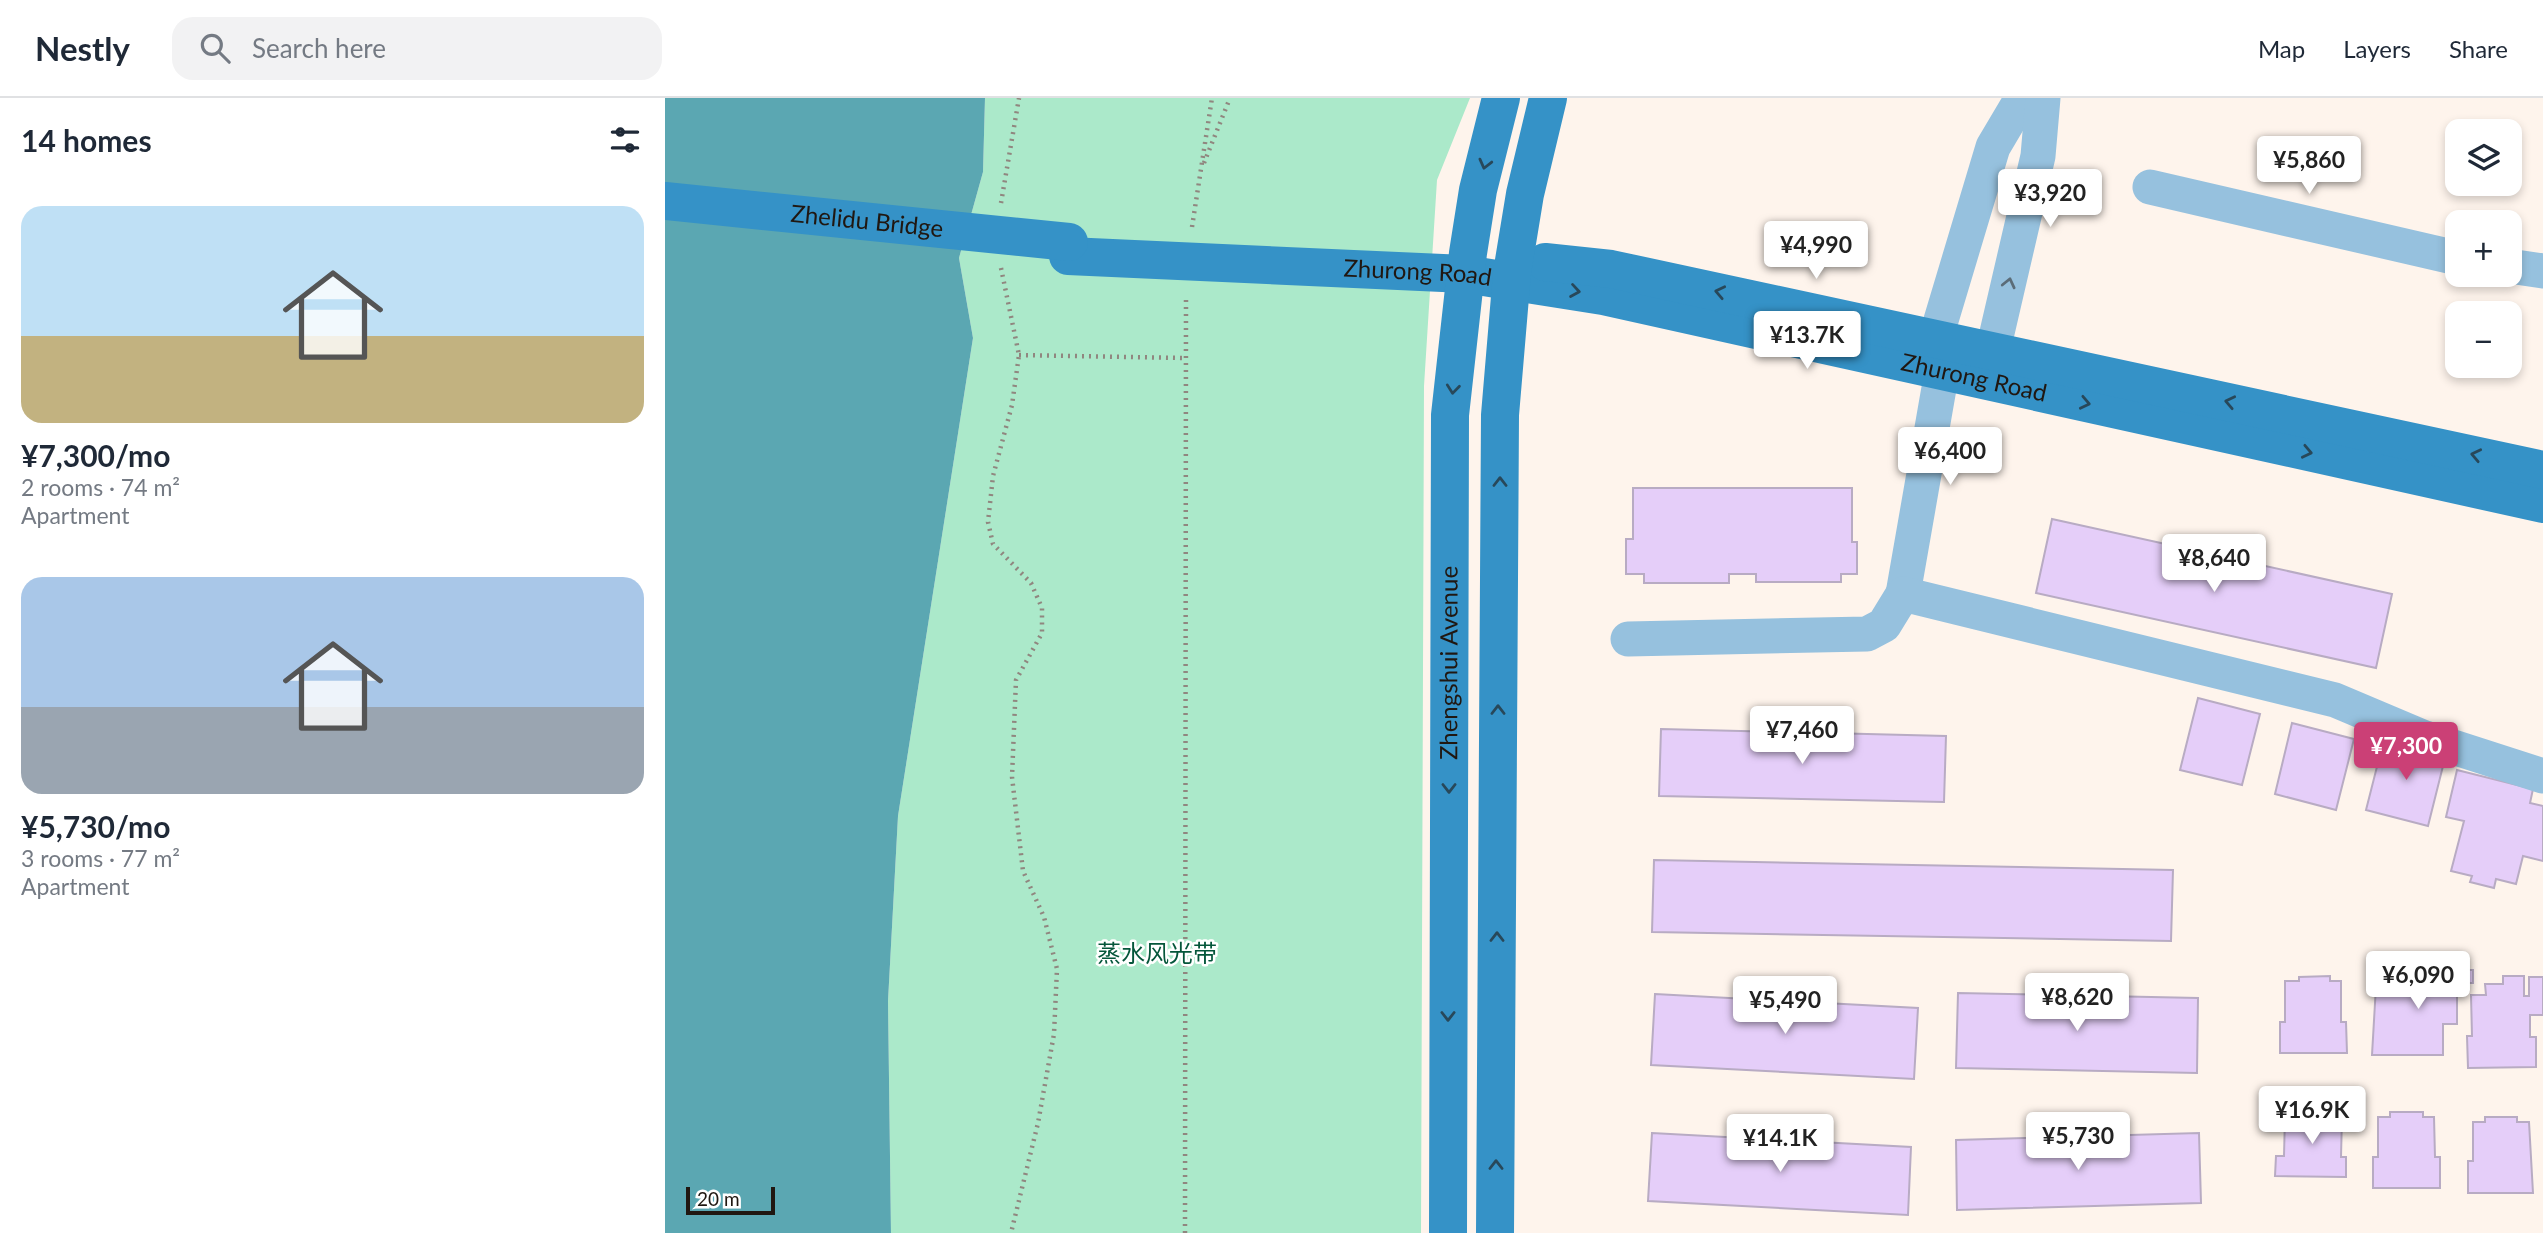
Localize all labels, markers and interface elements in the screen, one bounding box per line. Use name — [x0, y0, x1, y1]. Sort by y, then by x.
search box — [172, 17, 662, 80]
text: Nestly — [35, 28, 130, 68]
icon: search — [196, 29, 234, 67]
text: Search here — [252, 32, 386, 64]
text: Map — [2258, 34, 2305, 63]
text: Layers — [2343, 34, 2411, 63]
text: Share — [2449, 34, 2508, 63]
map controls — [2445, 119, 2522, 378]
button: layers — [2445, 119, 2522, 196]
icon: filters — [606, 121, 644, 159]
text: 14 homes — [21, 122, 152, 158]
pin: ¥5,860 — [2252, 136, 2366, 196]
text: ¥5,860 — [2273, 145, 2345, 173]
one-way arrow — [1479, 158, 1493, 170]
pin: ¥3,920 — [1993, 170, 2107, 229]
text: ¥3,920 — [2014, 178, 2086, 206]
street label: Zhelidu Bridge — [789, 198, 945, 242]
button: + — [2445, 210, 2522, 287]
pin: ¥4,990 — [1759, 222, 1873, 281]
text: ¥4,990 — [1780, 230, 1852, 258]
icon: home — [270, 252, 396, 378]
street label: Zhurong Road — [1343, 253, 1494, 291]
one-way arrow — [2001, 277, 2015, 289]
one-way arrow — [1569, 283, 1581, 298]
one-way arrow — [1714, 285, 1726, 300]
button: − — [2445, 301, 2522, 378]
pin: ¥13.7K — [1750, 312, 1864, 371]
text: ¥13.7K — [1770, 320, 1844, 348]
street label: Zhurong Road — [1899, 346, 2050, 407]
one-way arrow — [1446, 384, 1461, 395]
one-way arrow — [2079, 394, 2091, 409]
one-way arrow — [2224, 395, 2236, 410]
pin: ¥6,400 — [1893, 428, 2007, 487]
text: ¥6,400 — [1914, 436, 1986, 464]
text: ¥7,300/mo — [21, 437, 170, 473]
one-way arrow — [2301, 443, 2313, 458]
one-way arrow — [2470, 449, 2482, 464]
text: 2 rooms · 74 m² — [21, 473, 180, 501]
one-way arrow — [1492, 477, 1508, 487]
text: Apartment — [21, 501, 129, 529]
pin: ¥8,640 — [2157, 534, 2271, 594]
text: ¥8,640 — [2178, 543, 2250, 571]
street label: Zhengshui Avenue — [1433, 566, 1463, 760]
icon: home — [270, 623, 396, 749]
one-way arrow — [1490, 704, 1506, 715]
pin: ¥7,460 — [1745, 706, 1859, 766]
text: ¥7,460 — [1766, 715, 1838, 743]
pin: ¥7,300 — [2349, 722, 2463, 782]
text: ¥7,300 — [2370, 731, 2442, 759]
one-way arrow — [1441, 783, 1457, 794]
text: ¥5,730/mo — [21, 808, 170, 844]
text: 3 rooms · 77 m² — [21, 844, 180, 872]
text: Apartment — [21, 872, 129, 900]
one-way arrow — [1489, 932, 1505, 942]
park label: 蒸水风光带 — [1097, 938, 1217, 967]
pin: ¥6,090 — [2361, 951, 2475, 1011]
text: ¥6,090 — [2382, 960, 2454, 988]
pin: ¥8,620 — [2020, 974, 2134, 1033]
pin: ¥5,490 — [1728, 976, 1842, 1036]
text: ¥8,620 — [2041, 982, 2113, 1010]
text: ¥5,490 — [1749, 985, 1821, 1013]
one-way arrow — [1440, 1011, 1456, 1021]
pin: ¥16.9K — [2255, 1086, 2369, 1146]
text: ¥16.9K — [2275, 1095, 2349, 1123]
pin: ¥5,730 — [2021, 1112, 2135, 1172]
pin: ¥14.1K — [1723, 1114, 1837, 1174]
text: ¥5,730 — [2042, 1121, 2114, 1149]
text: ¥14.1K — [1743, 1123, 1817, 1151]
one-way arrow — [1488, 1159, 1504, 1170]
scale bar — [686, 1184, 775, 1216]
text: 20 m — [697, 1187, 740, 1210]

